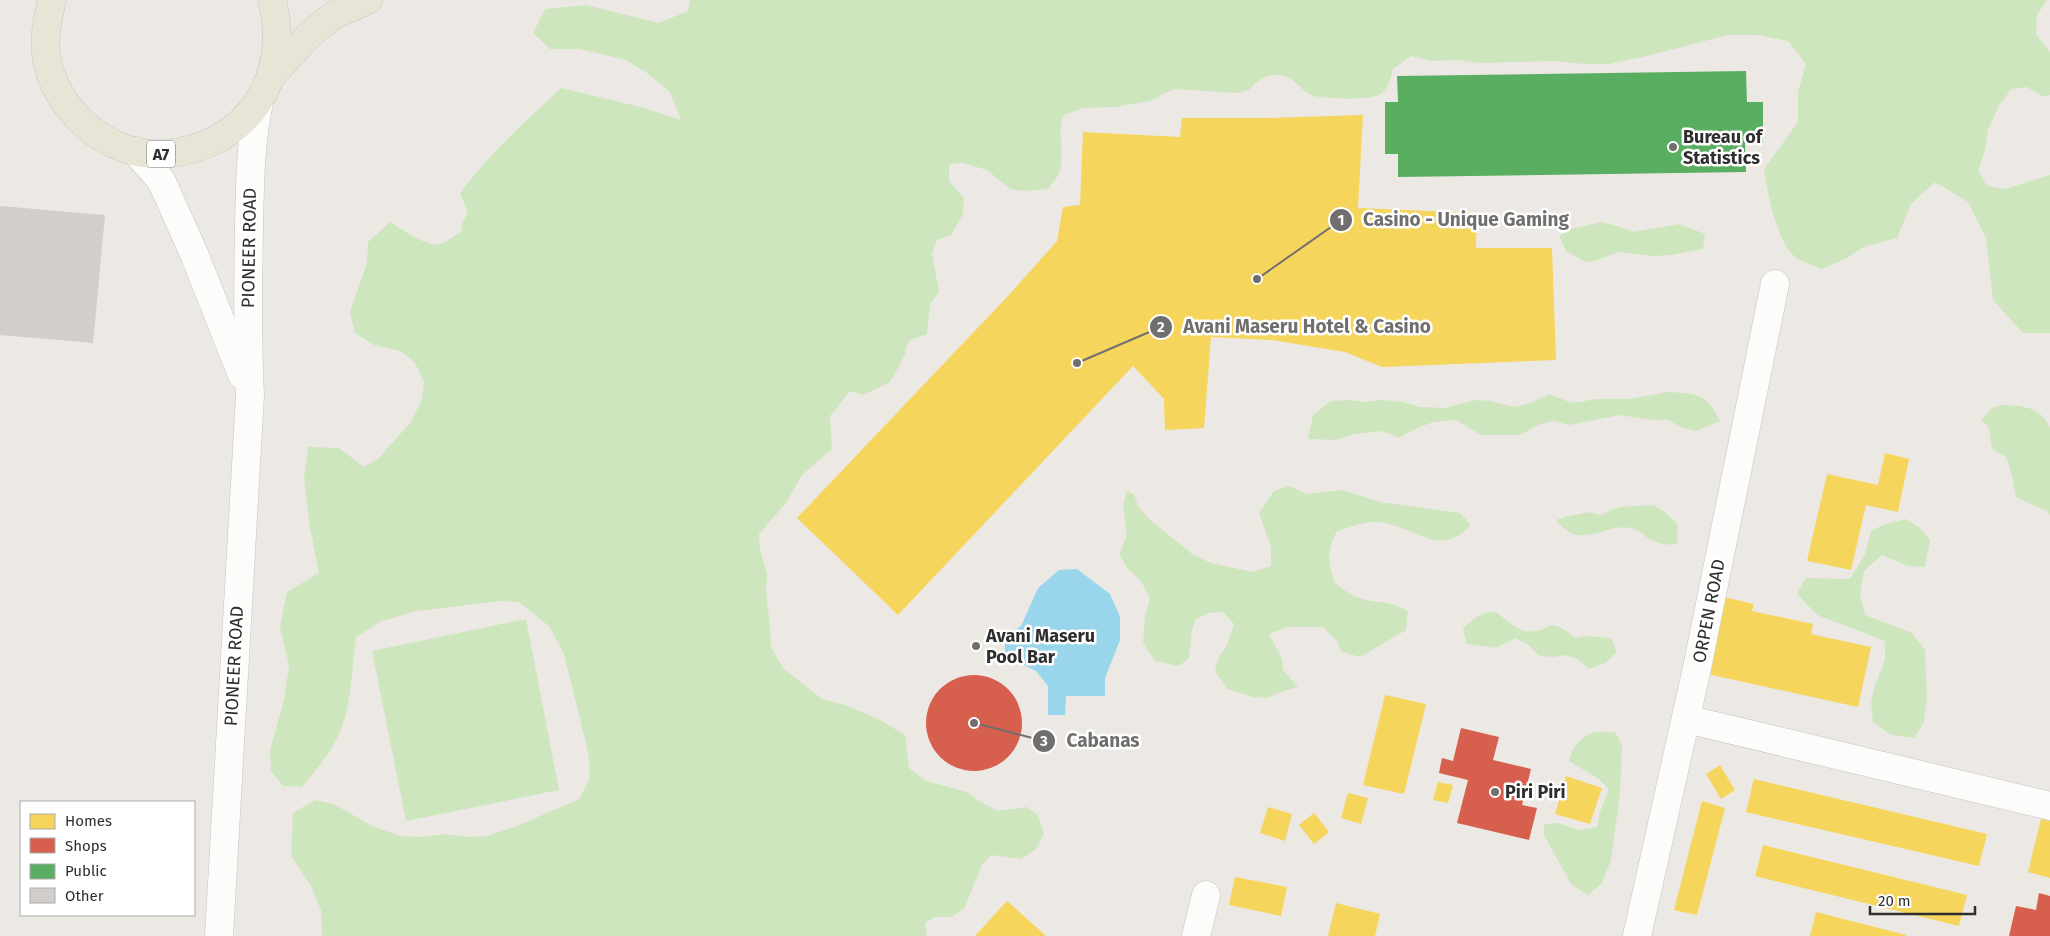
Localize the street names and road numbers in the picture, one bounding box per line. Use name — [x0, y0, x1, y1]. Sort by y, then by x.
road number: A7 — [147, 140, 175, 168]
street label: PIONEER ROAD — [237, 188, 261, 308]
street label: ORPEN ROAD — [1688, 557, 1730, 665]
street label: PIONEER ROAD — [220, 605, 248, 727]

